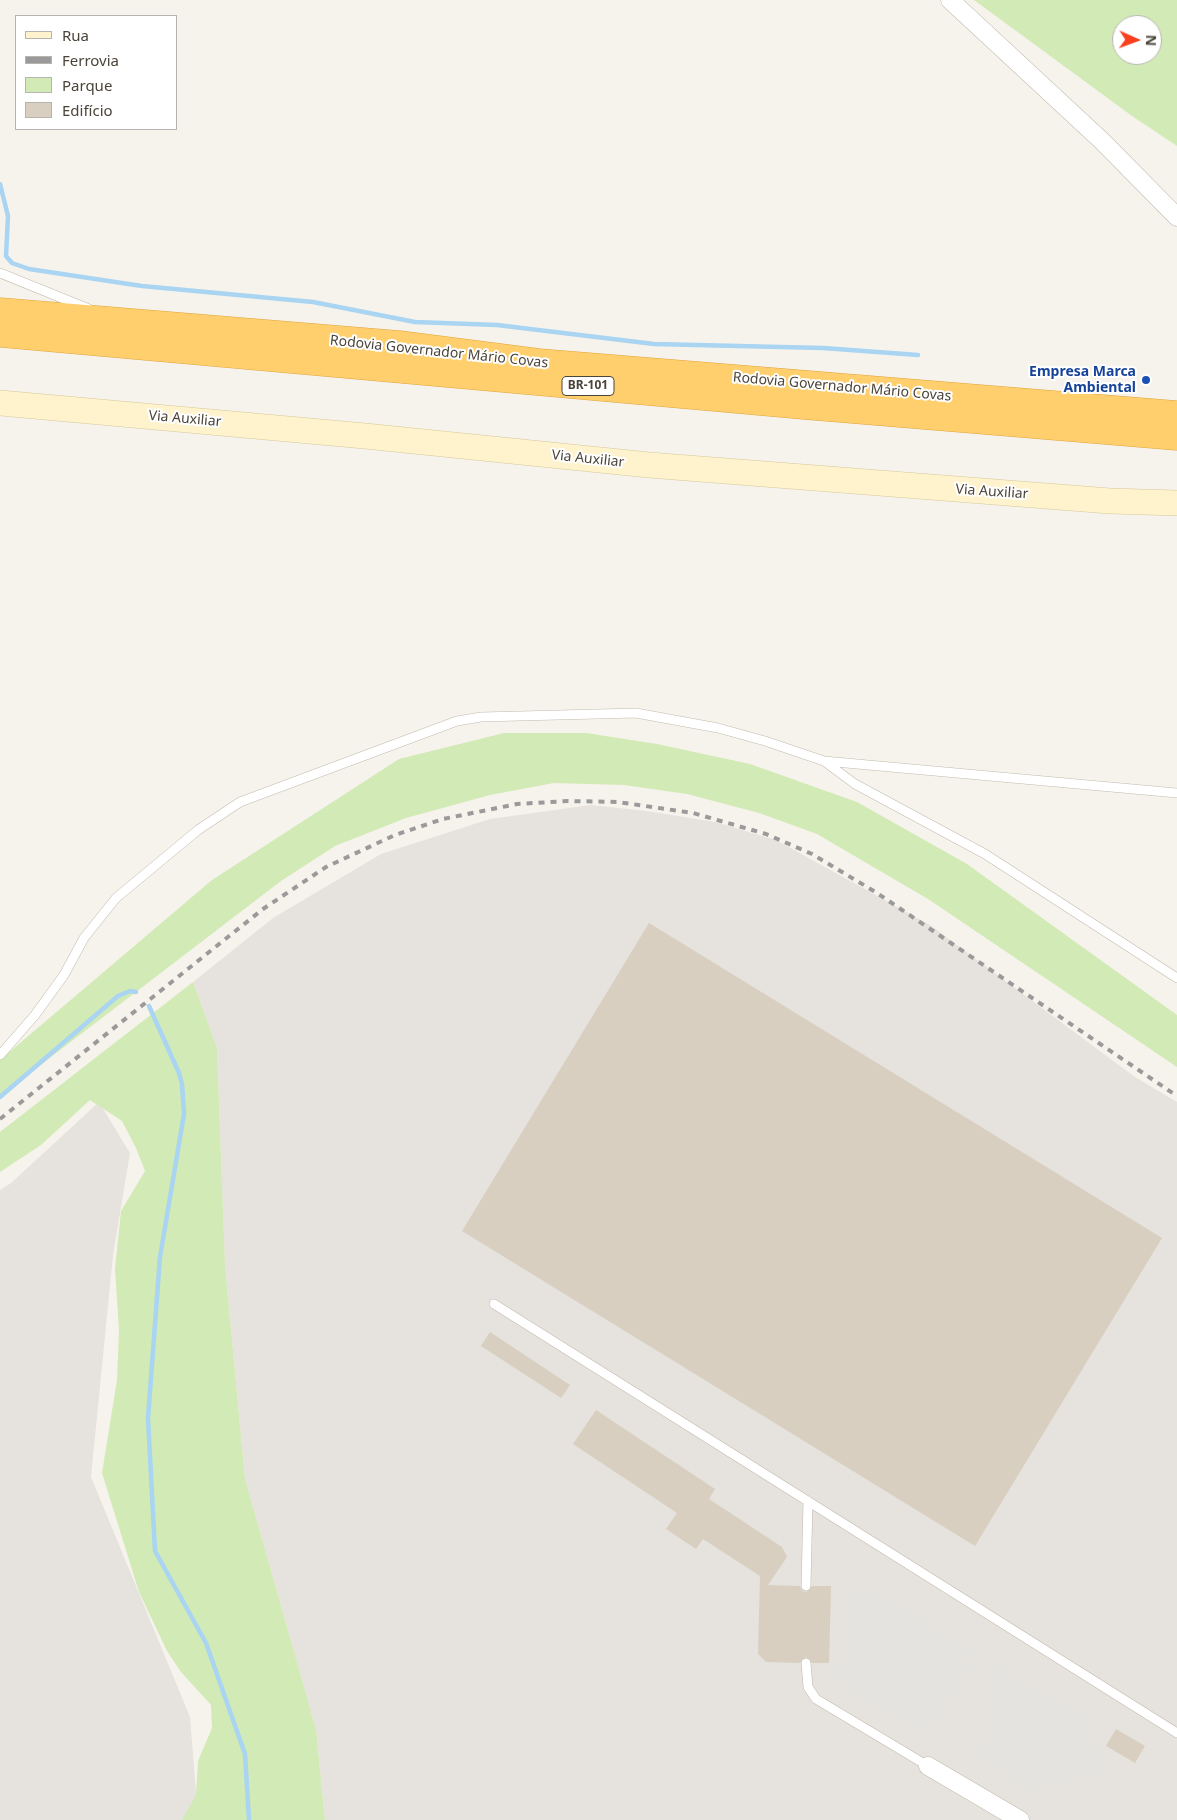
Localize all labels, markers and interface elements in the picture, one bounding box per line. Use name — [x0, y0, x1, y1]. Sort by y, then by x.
legend — [15, 15, 178, 130]
north arrow — [1112, 15, 1162, 65]
text: Rua — [62, 25, 89, 45]
text: N — [1142, 34, 1161, 47]
text: Ferrovia — [62, 50, 119, 70]
text: Parque — [62, 75, 112, 95]
text: Edifício — [62, 100, 113, 120]
street label: Rodovia Governador Mário Covas — [329, 332, 549, 372]
place label: Empresa Marca Ambiental — [1029, 364, 1136, 397]
street label: Rodovia Governador Mário Covas — [732, 369, 952, 405]
marker: Empresa Marca Ambiental — [1140, 374, 1152, 386]
road number: BR-101 — [562, 376, 614, 396]
street label: Via Auxiliar — [148, 407, 222, 431]
street label: Via Auxiliar — [551, 447, 625, 471]
street label: Via Auxiliar — [955, 481, 1029, 503]

